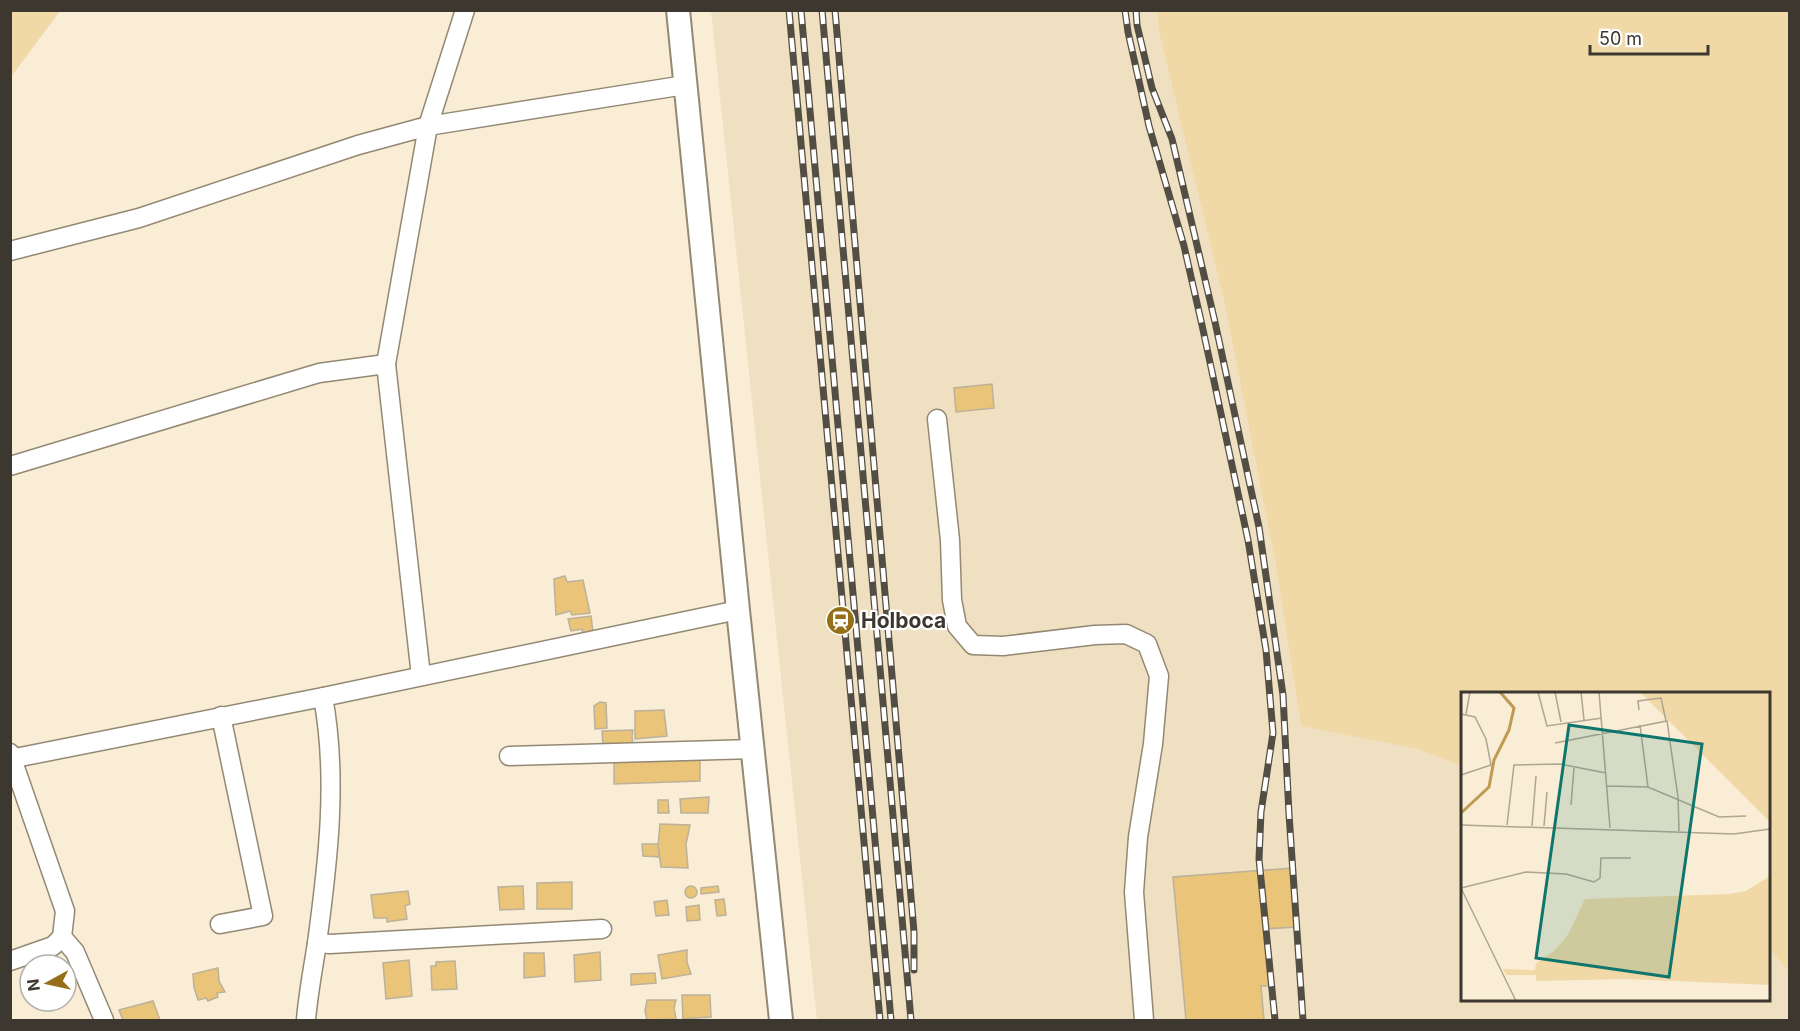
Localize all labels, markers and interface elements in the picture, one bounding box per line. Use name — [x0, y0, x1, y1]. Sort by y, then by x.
scale bar — [1590, 18, 1708, 56]
text: 50 m — [1599, 28, 1642, 49]
station icon: Holboca — [824, 605, 856, 637]
place label: Holboca — [861, 608, 946, 633]
inset map — [1461, 692, 1770, 1001]
north arrow — [18, 953, 78, 1013]
text: N — [22, 978, 44, 993]

